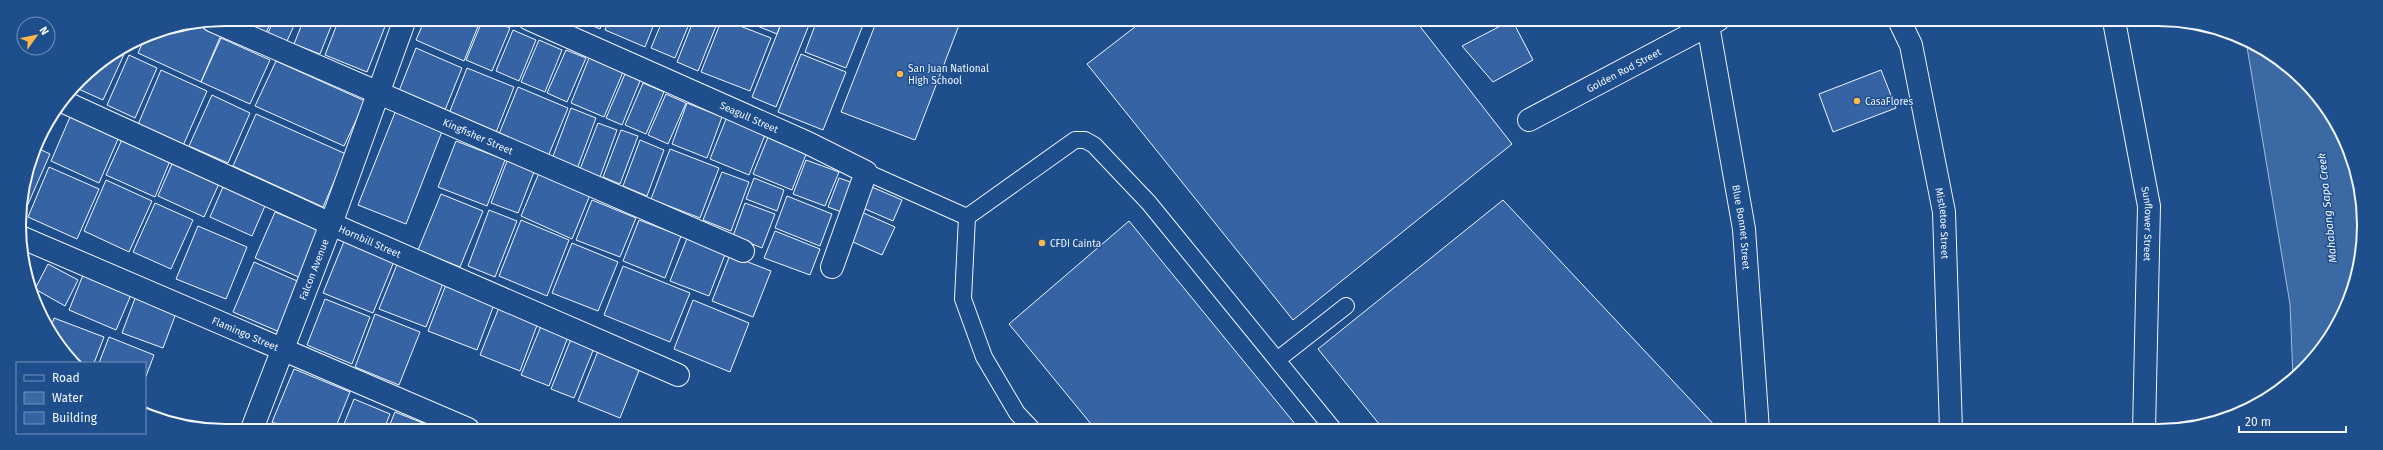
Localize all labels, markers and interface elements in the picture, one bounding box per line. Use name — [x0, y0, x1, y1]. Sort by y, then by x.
north arrow — [16, 16, 56, 56]
text: N — [37, 24, 51, 37]
street label: Golden Rod Street — [1585, 46, 1664, 95]
place label: San Juan National High School — [908, 63, 989, 87]
marker: San Juan National High School — [895, 69, 905, 79]
marker: CasaFlores — [1852, 96, 1862, 106]
place label: CasaFlores — [1865, 96, 1913, 108]
street label: Seagull Street — [718, 100, 780, 136]
street label: Kingfisher Street — [441, 116, 515, 158]
water label: Mahabang Sapa Creek — [2315, 152, 2340, 264]
street label: Blue Bonnet Street — [1729, 184, 1752, 270]
street label: Sunflower Street — [2138, 186, 2154, 262]
street label: Mistletoe Street — [1932, 187, 1951, 259]
street label: Hornbill Street — [336, 223, 403, 261]
street label: Falcon Avenue — [297, 237, 332, 302]
marker: CFDI Cainta — [1037, 238, 1047, 248]
place label: CFDI Cainta — [1050, 238, 1101, 250]
street label: Flamingo Street — [210, 315, 280, 354]
legend — [16, 362, 146, 434]
text: Road — [52, 371, 80, 385]
text: Water — [52, 391, 84, 405]
scale bar — [2239, 408, 2346, 434]
text: Building — [52, 411, 98, 425]
text: 20 m — [2245, 415, 2271, 429]

